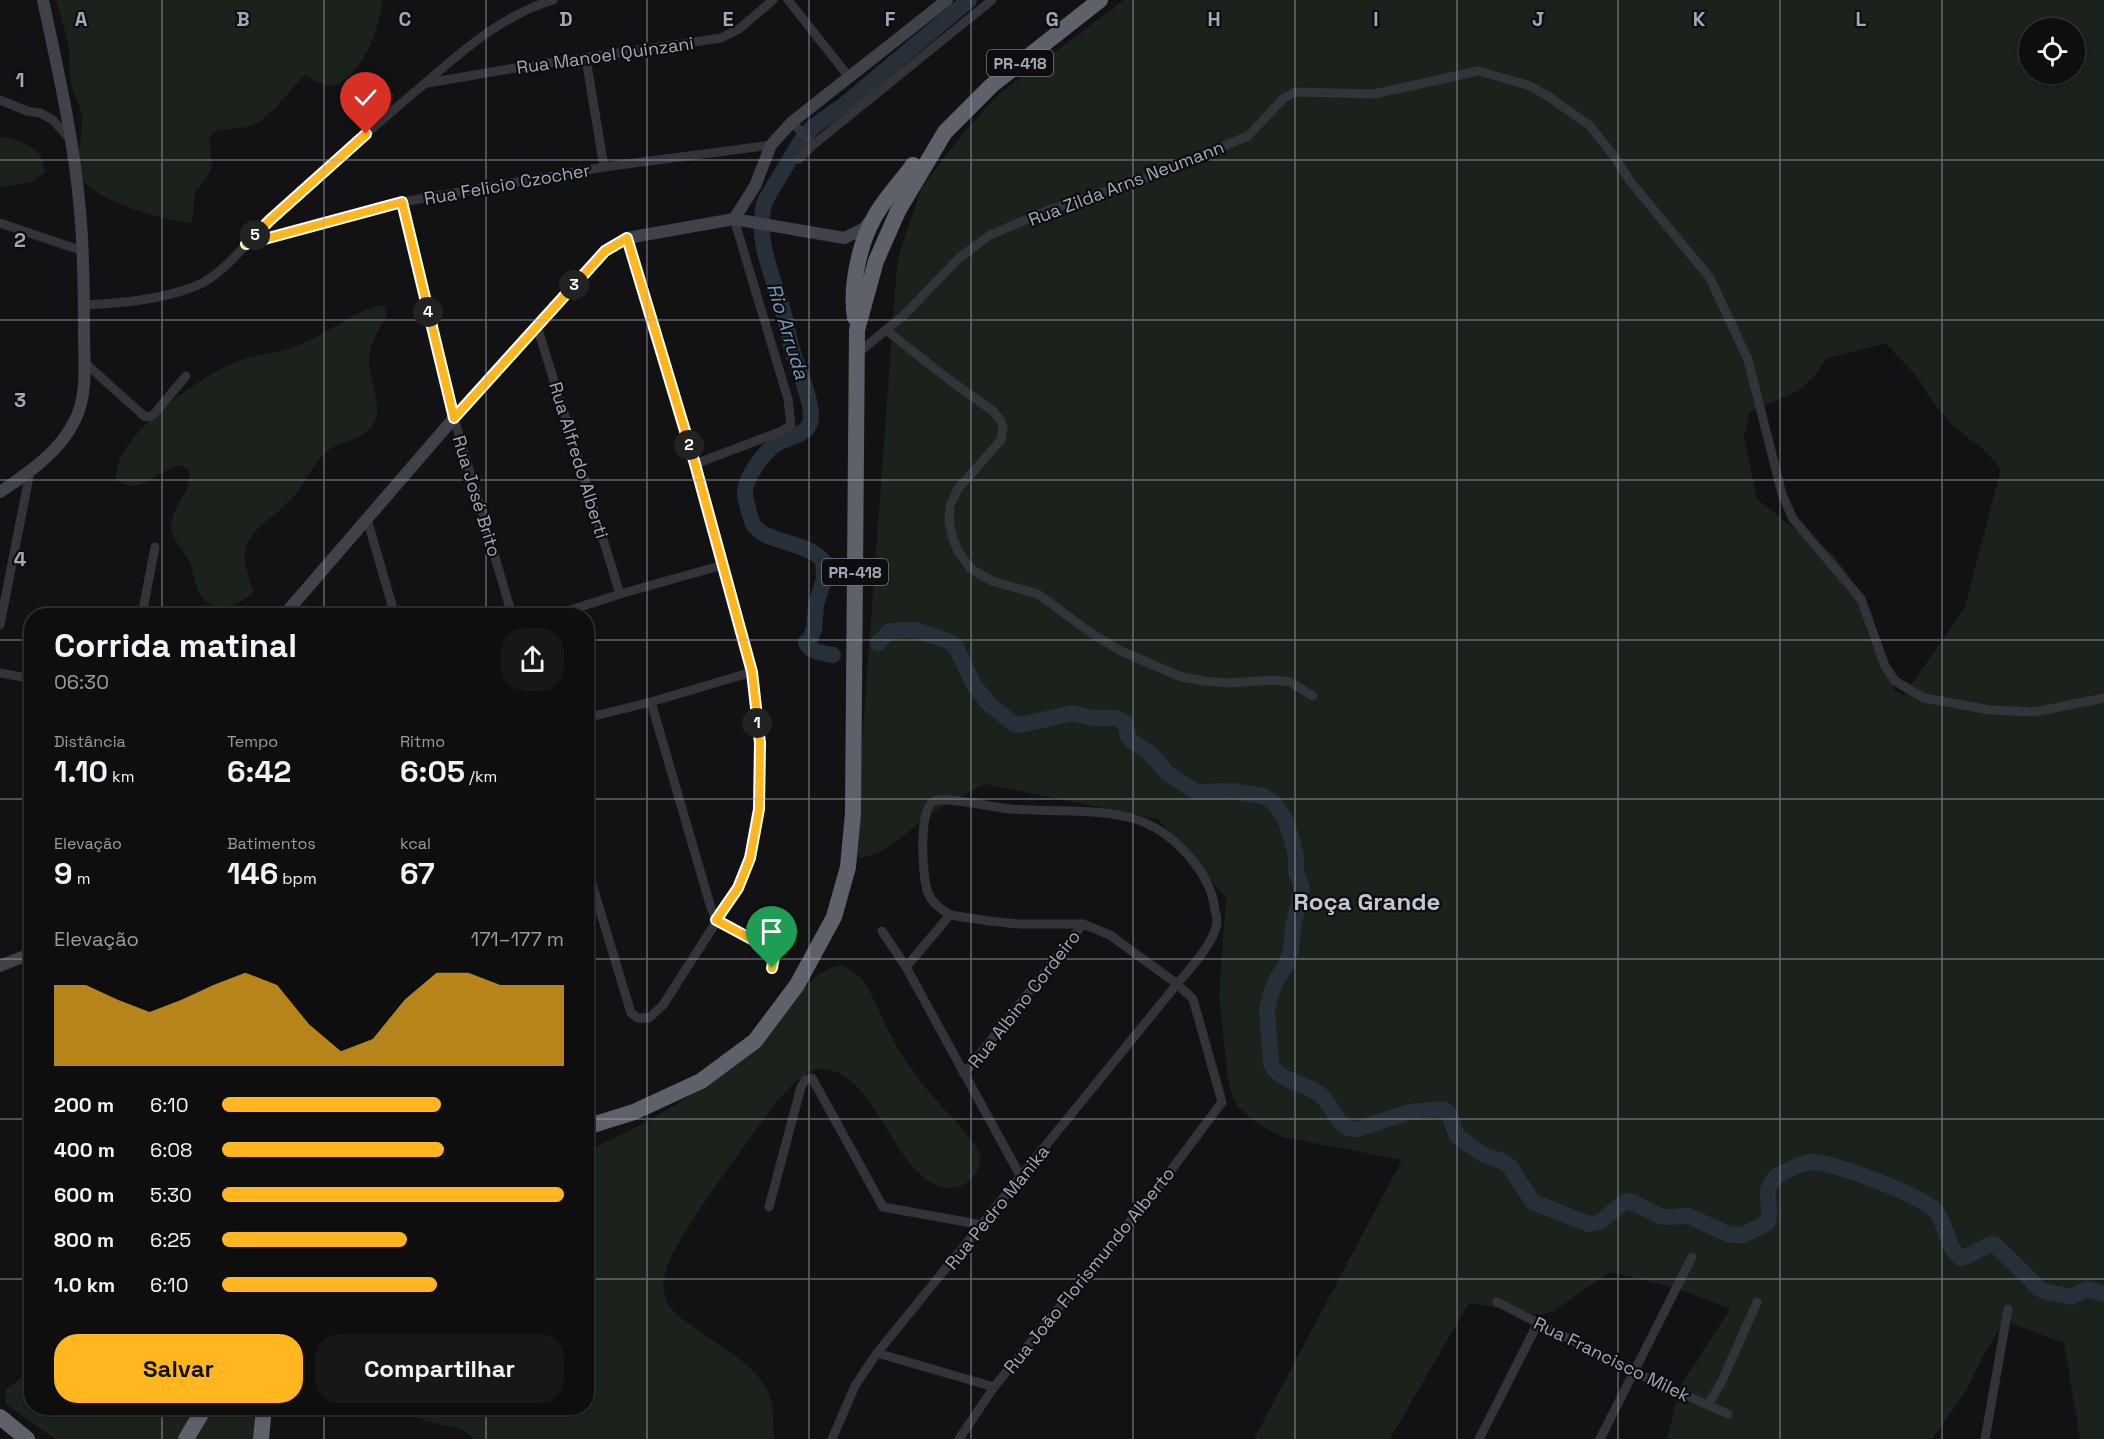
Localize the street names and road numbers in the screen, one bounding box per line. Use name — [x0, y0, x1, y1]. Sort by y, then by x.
street label: Rua Manoel Quinzani — [515, 31, 695, 79]
road number: PR-418 — [987, 50, 1053, 76]
street label: Rua Zilda Arns Neumann — [1025, 135, 1227, 231]
street label: Rua Felicio Czocher — [422, 158, 592, 210]
street label: Rua Alfredo Alberti — [544, 379, 614, 541]
street label: Rua José Brito — [448, 433, 506, 559]
road number: PR-418 — [822, 559, 888, 585]
street label: Rua Albino Cordeiro — [963, 925, 1085, 1073]
street label: Rua Pedro Manika — [940, 1140, 1054, 1274]
street label: Rua João Florismundo Alberto — [999, 1162, 1179, 1378]
street label: Rua Francisco Milek — [1530, 1311, 1694, 1407]

